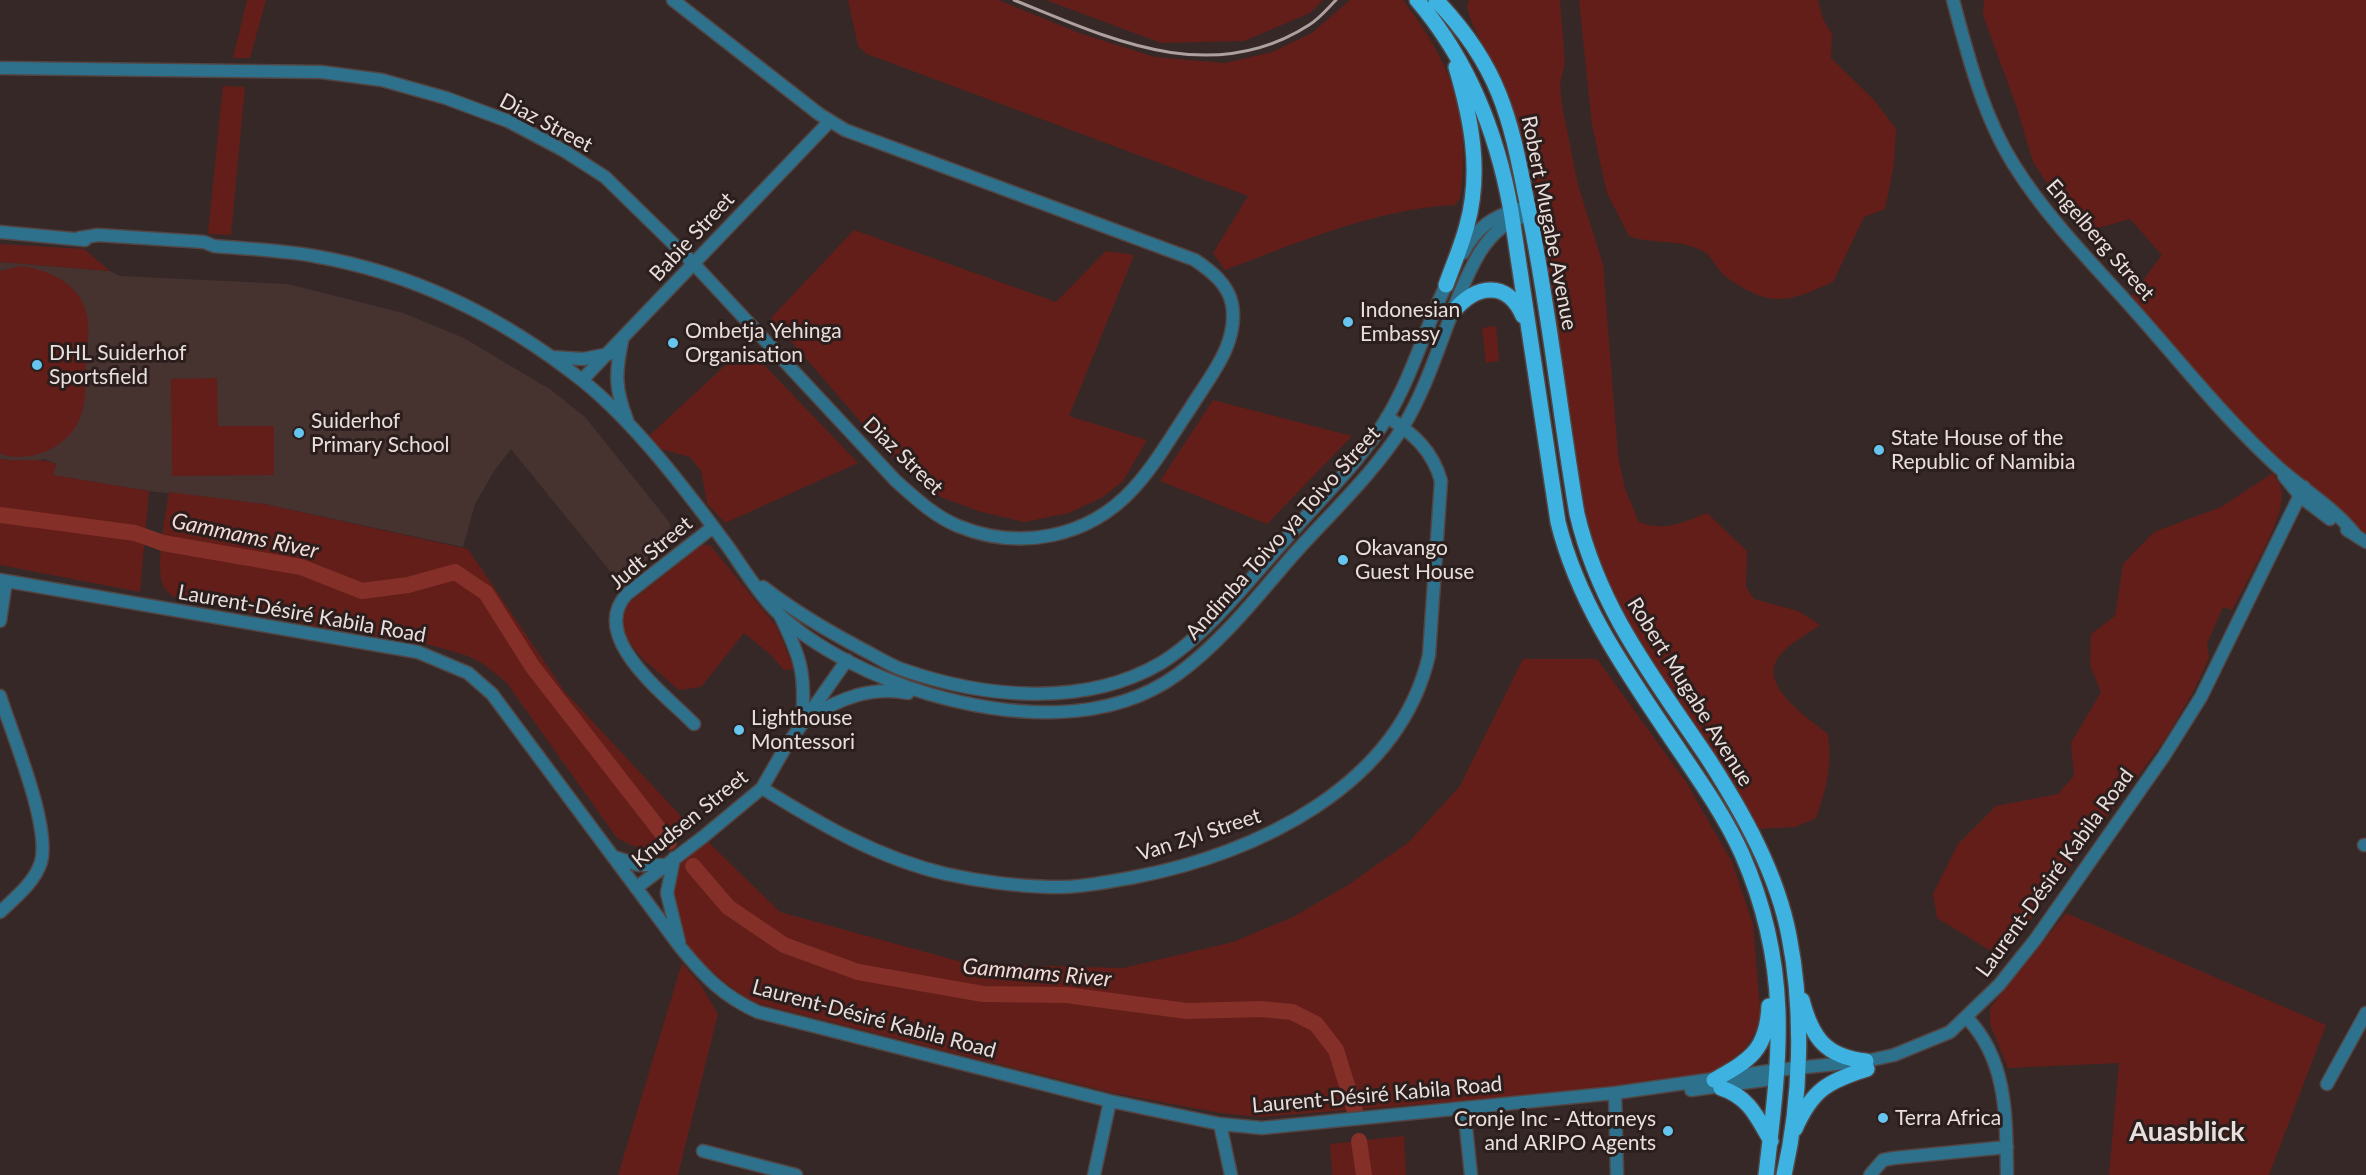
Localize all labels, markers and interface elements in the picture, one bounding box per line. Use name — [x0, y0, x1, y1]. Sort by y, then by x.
street label: Diaz Street — [495, 88, 597, 158]
street label: Robert Mugabe Avenue — [1516, 114, 1582, 332]
street label: Engelberg Street — [2041, 174, 2159, 306]
street label: Babie Street — [644, 187, 740, 287]
place label: Indonesian Embassy — [1360, 297, 1460, 347]
marker: Indonesian Embassy — [1341, 315, 1355, 329]
place label: Ombetja Yehinga Organisation — [685, 318, 842, 368]
marker: Ombetja Yehinga Organisation — [666, 336, 680, 350]
place label: DHL Suiderhof Sportsfield — [49, 340, 186, 390]
marker: DHL Suiderhof Sportsfield — [30, 358, 44, 372]
place label: Suiderhof Primary School — [311, 408, 449, 458]
street label: Diaz Street — [858, 412, 948, 500]
street label: Andimba Toivo ya Toivo Street — [1180, 421, 1386, 645]
place label: State House of the Republic of Namibia — [1891, 425, 2075, 475]
marker: Suiderhof Primary School — [292, 426, 306, 440]
marker: State House of the Republic of Namibia — [1872, 443, 1886, 457]
water label: Gammams River — [169, 508, 321, 564]
street label: Judt Street — [605, 511, 697, 595]
place label: Okavango Guest House — [1355, 535, 1474, 585]
marker: Okavango Guest House — [1336, 553, 1350, 567]
street label: Laurent-Désiré Kabila Road — [176, 580, 428, 648]
street label: Robert Mugabe Avenue — [1622, 593, 1758, 791]
place label: Lighthouse Montessori — [751, 705, 855, 755]
marker: Lighthouse Montessori — [732, 723, 746, 737]
street label: Laurent-Désiré Kabila Road — [1971, 764, 2139, 982]
street label: Knudsen Street — [627, 765, 753, 873]
street label: Van Zyl Street — [1134, 803, 1264, 867]
water label: Gammams River — [961, 953, 1113, 993]
street label: Laurent-Désiré Kabila Road — [749, 974, 999, 1064]
street label: Laurent-Désiré Kabila Road — [1251, 1071, 1503, 1119]
place label: Terra Africa — [1895, 1105, 2001, 1131]
place label: Cronje Inc - Attorneys and ARIPO Agents — [1454, 1106, 1656, 1156]
marker: Terra Africa — [1876, 1111, 1890, 1125]
district label: Auasblick — [2129, 1116, 2245, 1148]
marker: Cronje Inc - Attorneys and ARIPO Agents — [1661, 1124, 1675, 1138]

